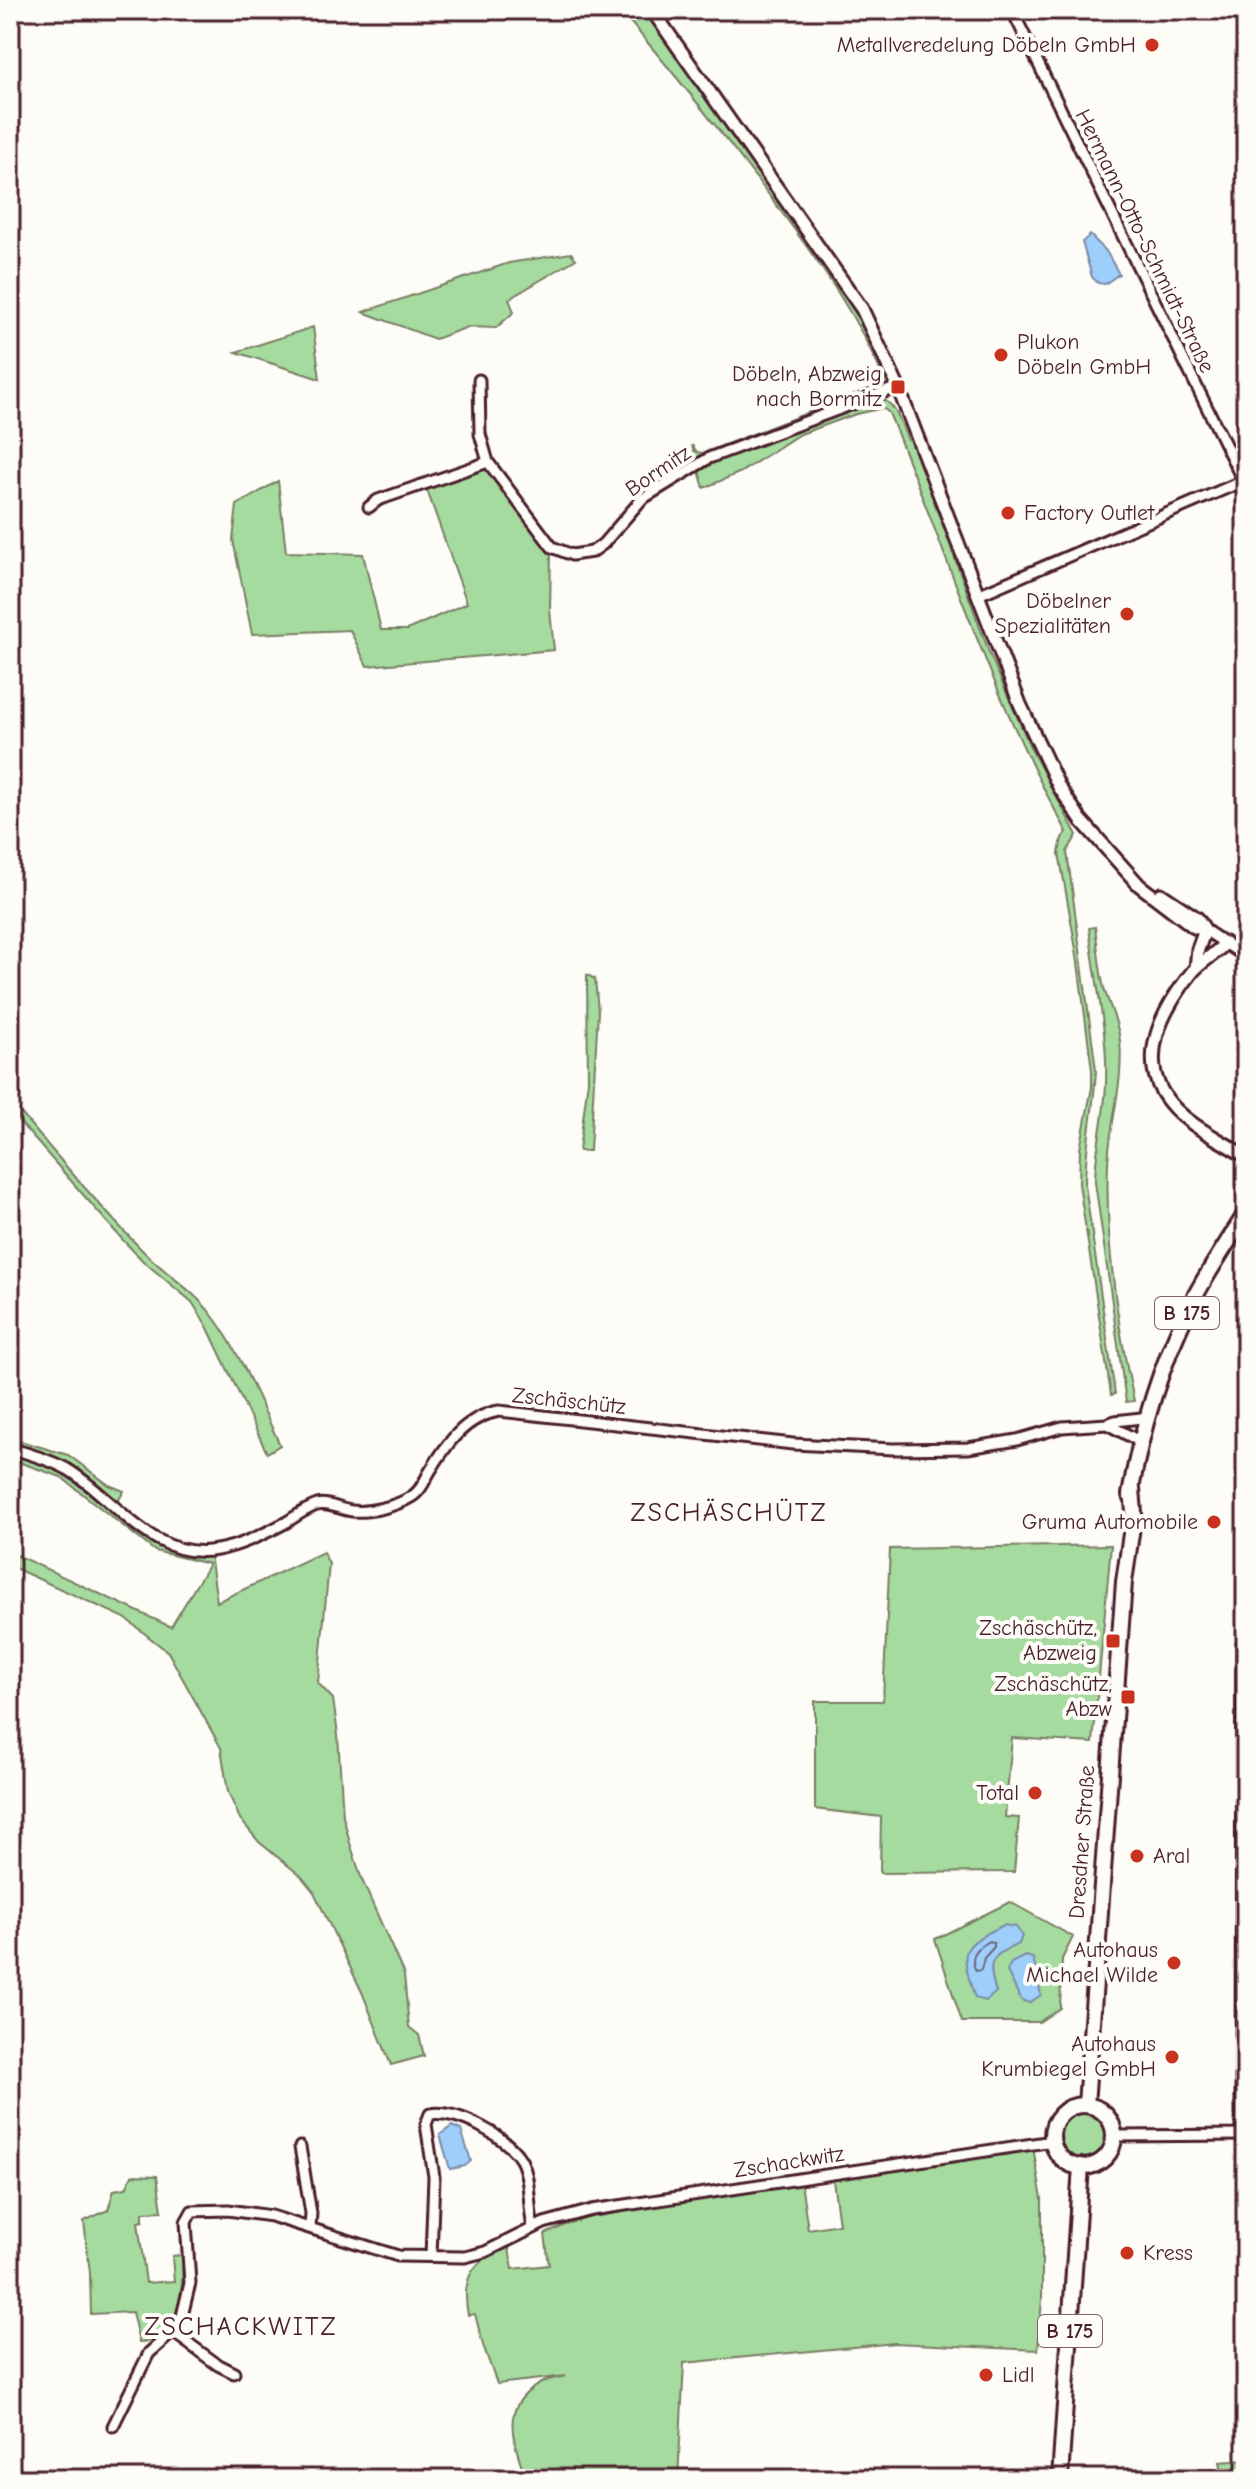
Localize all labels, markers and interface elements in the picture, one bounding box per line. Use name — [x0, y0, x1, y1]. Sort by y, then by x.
place label: Metallveredelung Döbeln GmbH — [837, 32, 1136, 58]
marker: Metallveredelung Döbeln GmbH — [1143, 36, 1161, 54]
street label: Hermann-Otto-Schmidt-Straße — [1070, 105, 1220, 377]
place label: Plukon Döbeln GmbH — [1017, 329, 1151, 380]
marker: Plukon Döbeln GmbH — [992, 346, 1010, 364]
place label: Döbeln, Abzweig nach Bormitz — [732, 361, 882, 412]
marker: Döbeln, Abzweig nach Bormitz — [889, 378, 907, 396]
street label: Bormitz — [620, 440, 696, 502]
place label: Factory Outlet — [1024, 500, 1155, 526]
marker: Factory Outlet — [999, 504, 1017, 522]
place label: Döbelner Spezialitäten — [995, 588, 1111, 639]
marker: Döbelner Spezialitäten — [1118, 605, 1136, 623]
road number: B 175 — [1155, 1297, 1219, 1329]
street label: Zschäschütz — [511, 1382, 628, 1420]
district label: ZSCHÄSCHÜTZ — [630, 1498, 828, 1528]
place label: Gruma Automobile — [1022, 1509, 1198, 1535]
marker: Gruma Automobile — [1205, 1513, 1223, 1531]
place label: Zschäschütz, Abzweig — [979, 1615, 1097, 1666]
marker: Zschäschütz, Abzweig — [1104, 1632, 1122, 1650]
place label: Zschäschütz, Abzw — [994, 1671, 1112, 1722]
marker: Zschäschütz, Abzw — [1119, 1688, 1137, 1706]
street label: Dresdner Straße — [1064, 1764, 1100, 1920]
place label: Total — [976, 1780, 1019, 1806]
marker: Total — [1026, 1784, 1044, 1802]
place label: Aral — [1153, 1843, 1190, 1869]
marker: Aral — [1128, 1847, 1146, 1865]
place label: Autohaus Michael Wilde — [1026, 1937, 1158, 1988]
marker: Autohaus Michael Wilde — [1165, 1954, 1183, 1972]
place label: Autohaus Krumbiegel GmbH — [981, 2031, 1156, 2082]
marker: Autohaus Krumbiegel GmbH — [1163, 2048, 1181, 2066]
street label: Zschackwitz — [732, 2140, 846, 2184]
place label: Kress — [1143, 2240, 1193, 2266]
marker: Kress — [1118, 2244, 1136, 2262]
district label: ZSCHACKWITZ — [144, 2312, 338, 2342]
road number: B 175 — [1038, 2315, 1102, 2347]
place label: Lidl — [1002, 2362, 1034, 2388]
marker: Lidl — [977, 2366, 995, 2384]

